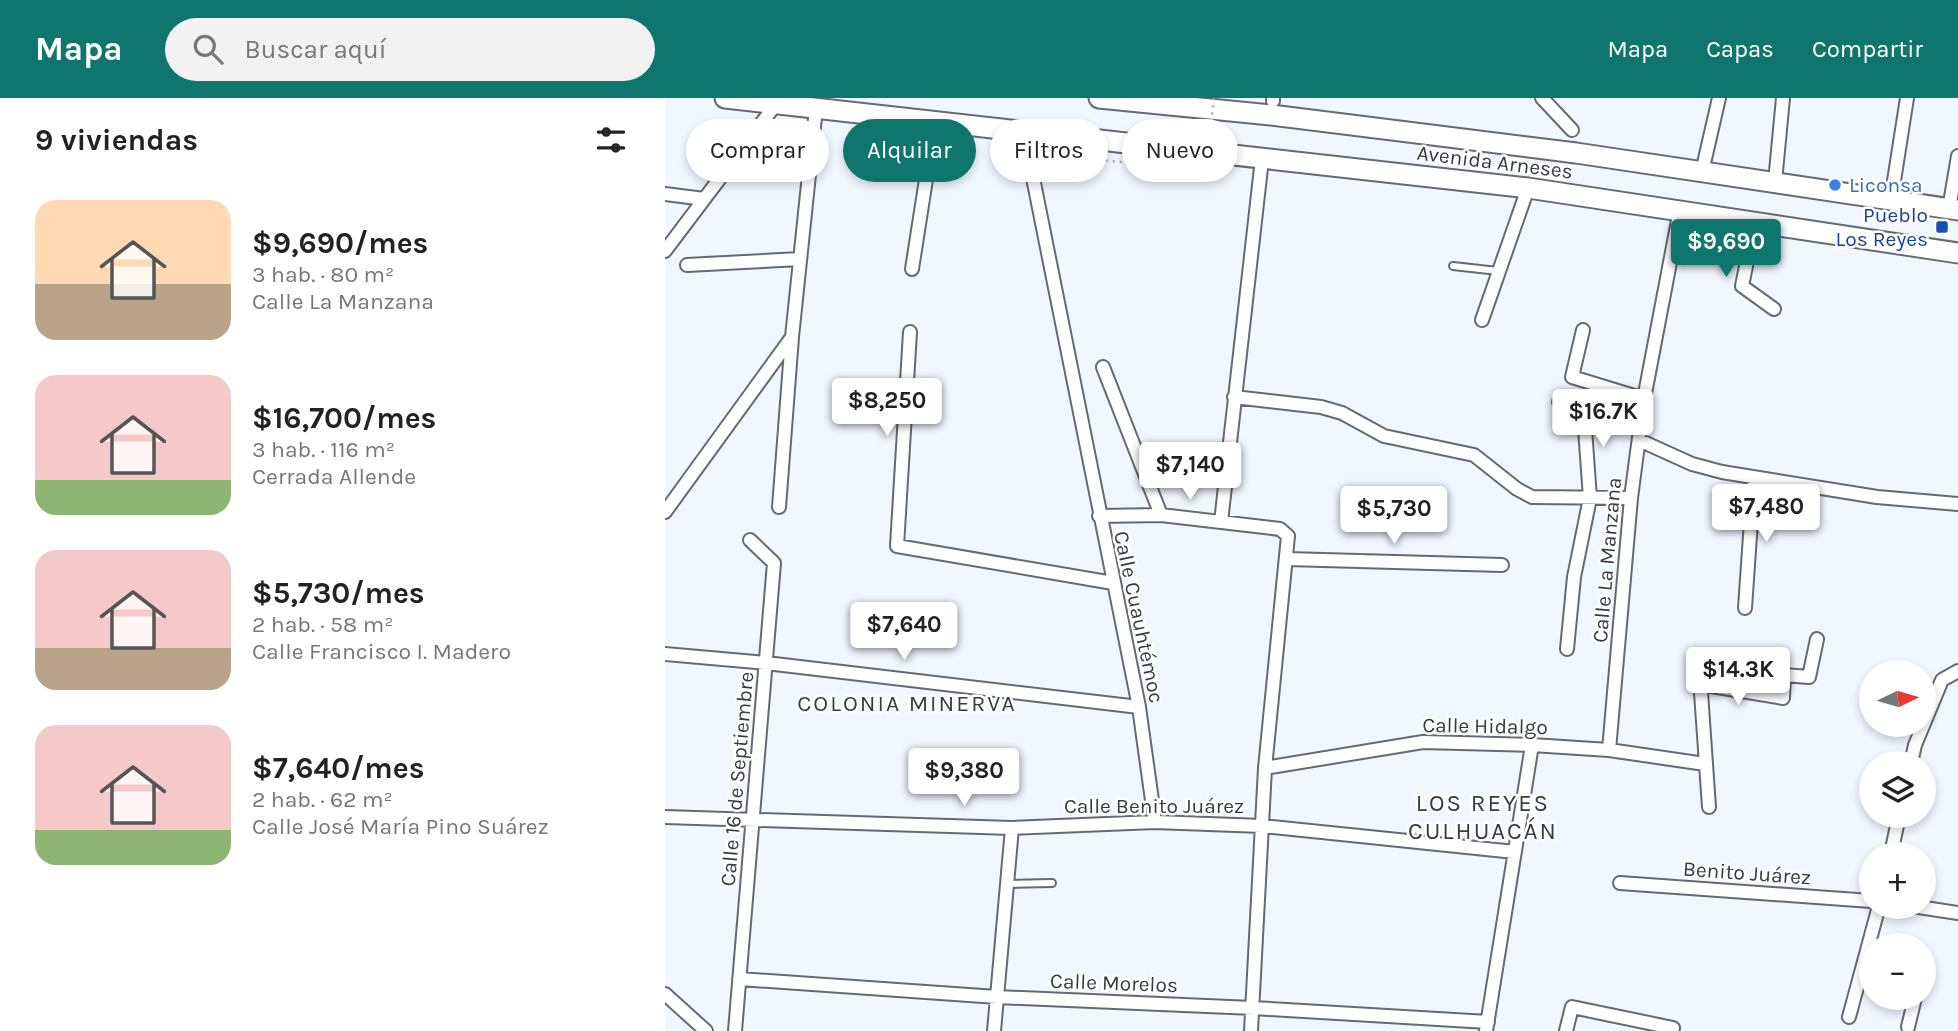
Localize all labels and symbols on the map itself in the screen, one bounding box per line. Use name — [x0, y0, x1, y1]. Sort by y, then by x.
street label: Avenida Arneses — [1416, 141, 1574, 183]
place label: Liconsa — [1849, 173, 1923, 197]
marker: Liconsa — [1827, 177, 1843, 193]
place label: Pueblo Los Reyes — [1835, 203, 1928, 251]
marker: Pueblo Los Reyes — [1934, 219, 1950, 235]
pin: $9,690 — [1669, 220, 1783, 279]
pin: $8,250 — [830, 378, 944, 438]
pin: $16.7K — [1546, 390, 1660, 449]
pin: $7,140 — [1133, 442, 1247, 502]
street label: Calle La Manzana — [1588, 476, 1626, 644]
pin: $7,480 — [1709, 484, 1823, 544]
pin: $5,730 — [1337, 486, 1451, 546]
street label: Calle Cuauhtémoc — [1109, 529, 1169, 705]
pin: $7,640 — [847, 602, 961, 662]
pin: $14.3K — [1681, 648, 1795, 707]
north arrow — [1859, 660, 1935, 737]
street label: Calle 16 de Septiembre — [716, 671, 758, 887]
district label: COLONIA MINERVA — [797, 690, 1017, 717]
street label: Calle Hidalgo — [1422, 713, 1548, 739]
pin: $9,380 — [907, 748, 1021, 808]
district label: LOS REYES CULHUACÁN — [1408, 789, 1558, 845]
street label: Calle Benito Juárez — [1064, 794, 1244, 818]
street label: Benito Juárez — [1682, 857, 1812, 889]
street label: Calle Morelos — [1050, 969, 1178, 997]

